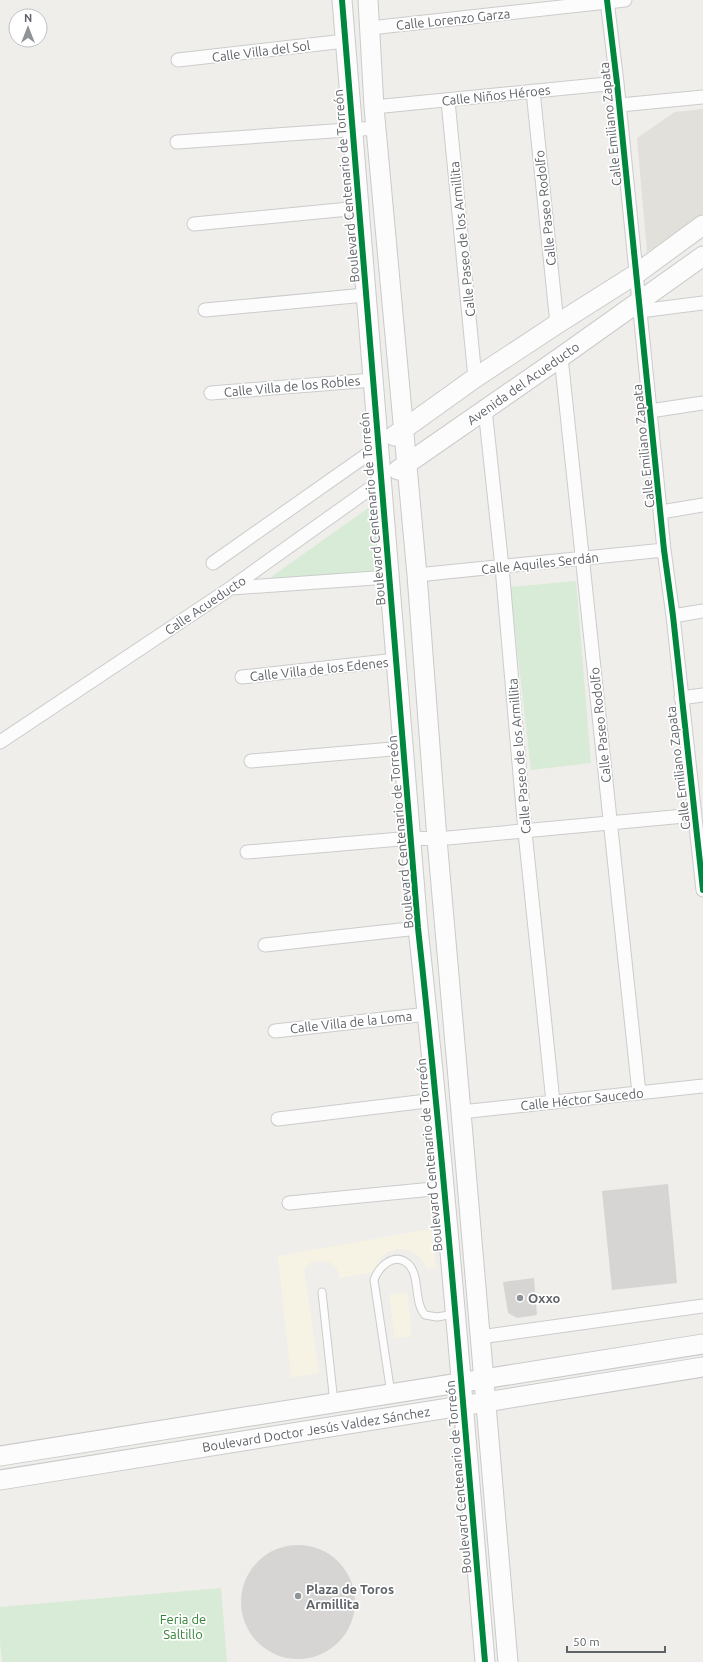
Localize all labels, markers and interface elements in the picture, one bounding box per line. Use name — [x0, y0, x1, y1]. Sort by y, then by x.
street label: Calle Lorenzo Garza — [395, 6, 511, 32]
north arrow — [8, 8, 48, 48]
text: N — [24, 12, 32, 24]
street label: Calle Villa del Sol — [211, 38, 312, 64]
street label: Calle Emiliano Zapata — [597, 61, 623, 187]
street label: Calle Niños Héroes — [441, 82, 551, 108]
street label: Boulevard Centenario de Torreón — [331, 89, 361, 283]
street label: Calle Paseo Rodolfo — [532, 149, 558, 267]
street label: Calle Paseo de los Armillita — [447, 161, 477, 317]
street label: Avenida del Acueducto — [464, 339, 582, 427]
street label: Calle Villa de los Robles — [223, 373, 361, 399]
street label: Calle Emiliano Zapata — [630, 383, 656, 509]
street label: Boulevard Centenario de Torreón — [357, 412, 387, 606]
street label: Calle Aquiles Serdán — [481, 550, 599, 576]
street label: Calle Acueducto — [162, 573, 248, 637]
street label: Calle Villa de los Edenes — [249, 655, 389, 683]
street label: Calle Paseo Rodolfo — [587, 666, 613, 784]
street label: Calle Paseo de los Armillita — [505, 678, 533, 834]
street label: Calle Emiliano Zapata — [663, 705, 693, 831]
street label: Boulevard Centenario de Torreón — [385, 735, 415, 929]
street label: Calle Villa de la Loma — [289, 1009, 413, 1035]
street label: Boulevard Centenario de Torreón — [414, 1058, 444, 1252]
street label: Calle Héctor Saucedo — [520, 1086, 644, 1112]
place label: Oxxo — [528, 1291, 560, 1305]
marker: Oxxo — [515, 1293, 525, 1303]
street label: Boulevard Centenario de Torreón — [443, 1380, 473, 1574]
street label: Boulevard Doctor Jesús Valdez Sánchez — [201, 1404, 431, 1454]
place label: Plaza de Toros Armillita — [306, 1582, 394, 1611]
marker: Plaza de Toros Armillita — [293, 1591, 303, 1601]
park label: Feria de Saltillo — [160, 1612, 206, 1641]
scale bar — [567, 1628, 665, 1654]
text: 50 m — [573, 1635, 600, 1648]

